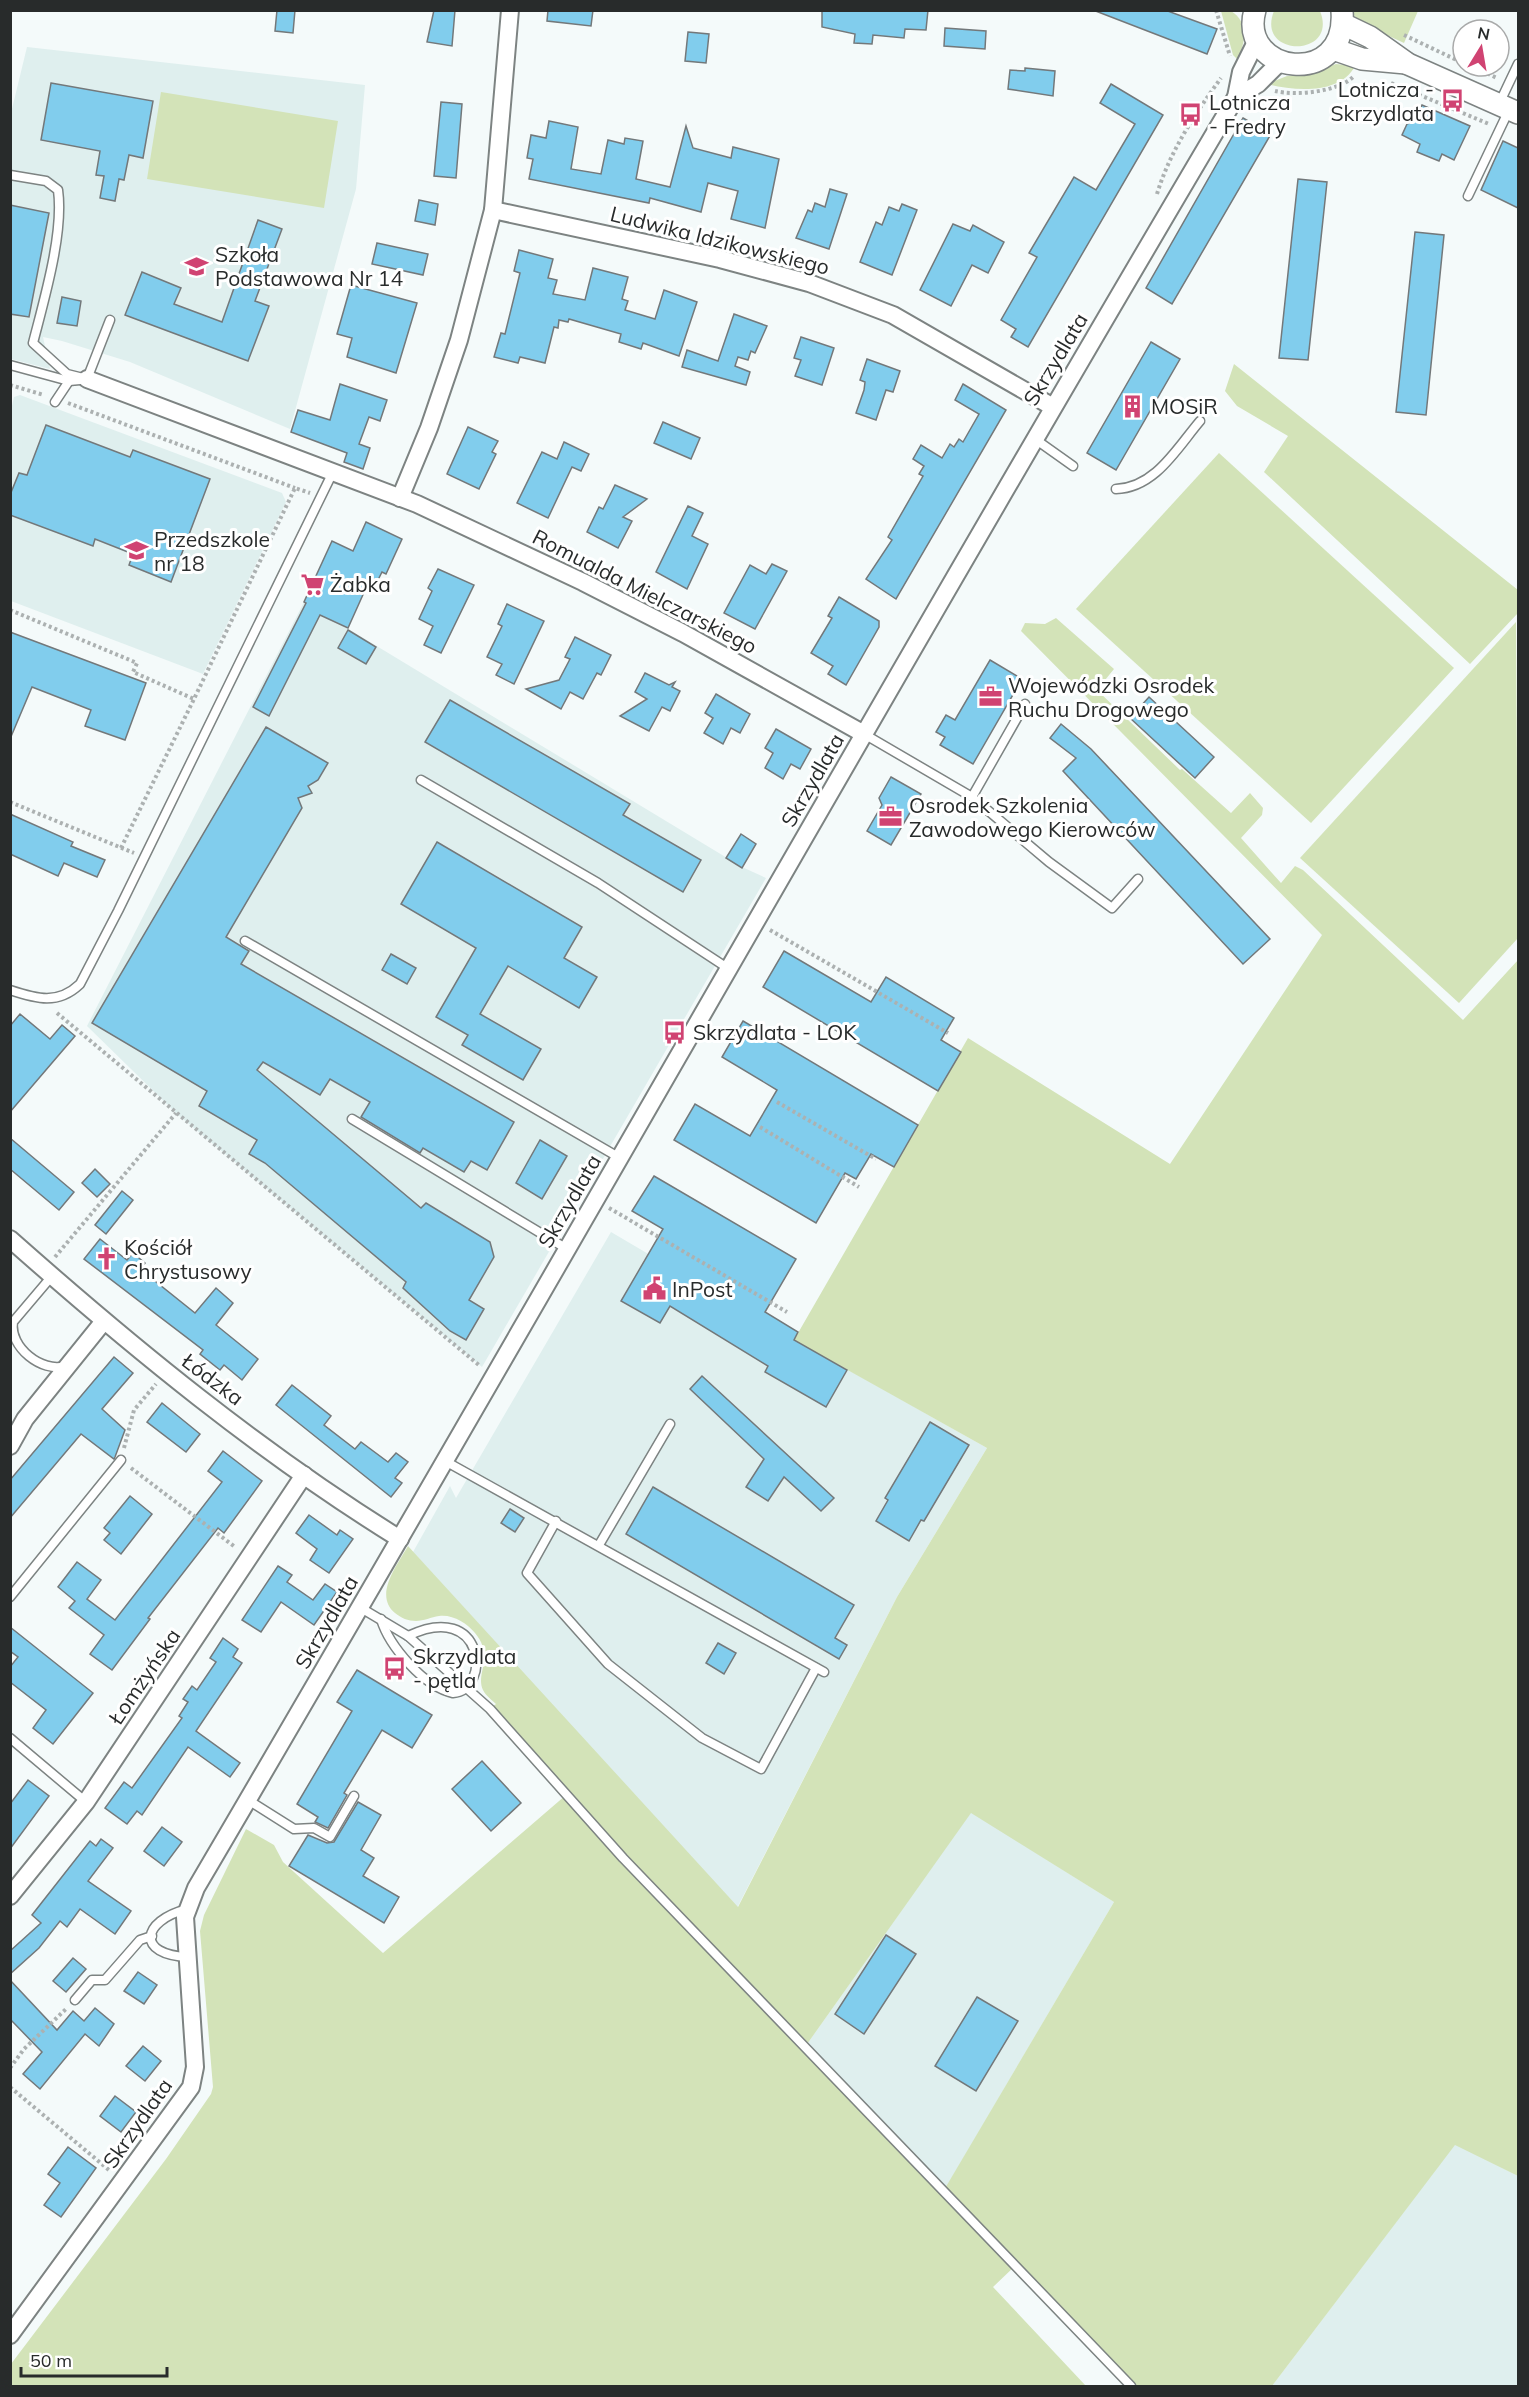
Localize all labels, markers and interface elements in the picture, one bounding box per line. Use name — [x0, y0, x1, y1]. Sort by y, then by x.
north arrow — [1451, 18, 1511, 78]
text: N — [1476, 22, 1492, 44]
place label: Lotnicza - Skrzydlata — [1331, 76, 1434, 126]
bus stop icon: Lotnicza - Skrzydlata — [1439, 88, 1465, 114]
place label: Lotnicza - Fredry — [1209, 89, 1291, 139]
bus stop icon: Lotnicza - Fredry — [1178, 101, 1204, 127]
street label: Ludwika Idzikowskiego — [608, 200, 832, 280]
place label: Szkoła Podstawowa Nr 14 — [215, 241, 403, 291]
school or university icon: Szkoła Podstawowa Nr 14 — [184, 253, 210, 279]
street label: Skrzydlata — [1017, 308, 1093, 410]
building icon: MOSiR — [1120, 393, 1146, 419]
place label: MOSiR — [1151, 393, 1218, 419]
street label: Romualda Mielczarskiego — [529, 523, 761, 659]
place label: Przedszkole nr 18 — [154, 526, 270, 576]
school or university icon: Przedszkole nr 18 — [123, 538, 149, 564]
supermarket icon: Żabka — [299, 571, 325, 597]
place label: Żabka — [330, 571, 391, 597]
place label: Wojewódzki Osrodek Ruchu Drogowego — [1008, 672, 1214, 722]
office icon: Wojewódzki Osrodek Ruchu Drogowego — [977, 684, 1003, 710]
street label: Skrzydlata — [775, 729, 849, 831]
place label: Osrodek Szkolenia Zawodowego Kierowców — [909, 792, 1155, 842]
office icon: Osrodek Szkolenia Zawodowego Kierowców — [878, 804, 904, 830]
bus stop icon: Skrzydlata - LOK — [662, 1019, 688, 1045]
place label: Skrzydlata - LOK — [693, 1019, 857, 1045]
street label: Skrzydlata — [532, 1150, 606, 1252]
place label: Kościół Chrystusowy — [124, 1234, 252, 1284]
church icon: Kościół Chrystusowy — [93, 1246, 119, 1272]
public building icon: InPost — [641, 1276, 667, 1302]
place label: InPost — [672, 1276, 733, 1302]
street label: Łódzka — [176, 1347, 249, 1410]
street label: Skrzydlata — [289, 1571, 363, 1673]
street label: Łomżyńska — [102, 1623, 185, 1730]
place label: Skrzydlata - pętla — [413, 1643, 516, 1693]
bus stop icon: Skrzydlata - pętla — [382, 1655, 408, 1681]
street label: Skrzydlata — [97, 2073, 177, 2173]
scale bar — [21, 2340, 166, 2378]
text: 50 m — [30, 2349, 72, 2372]

